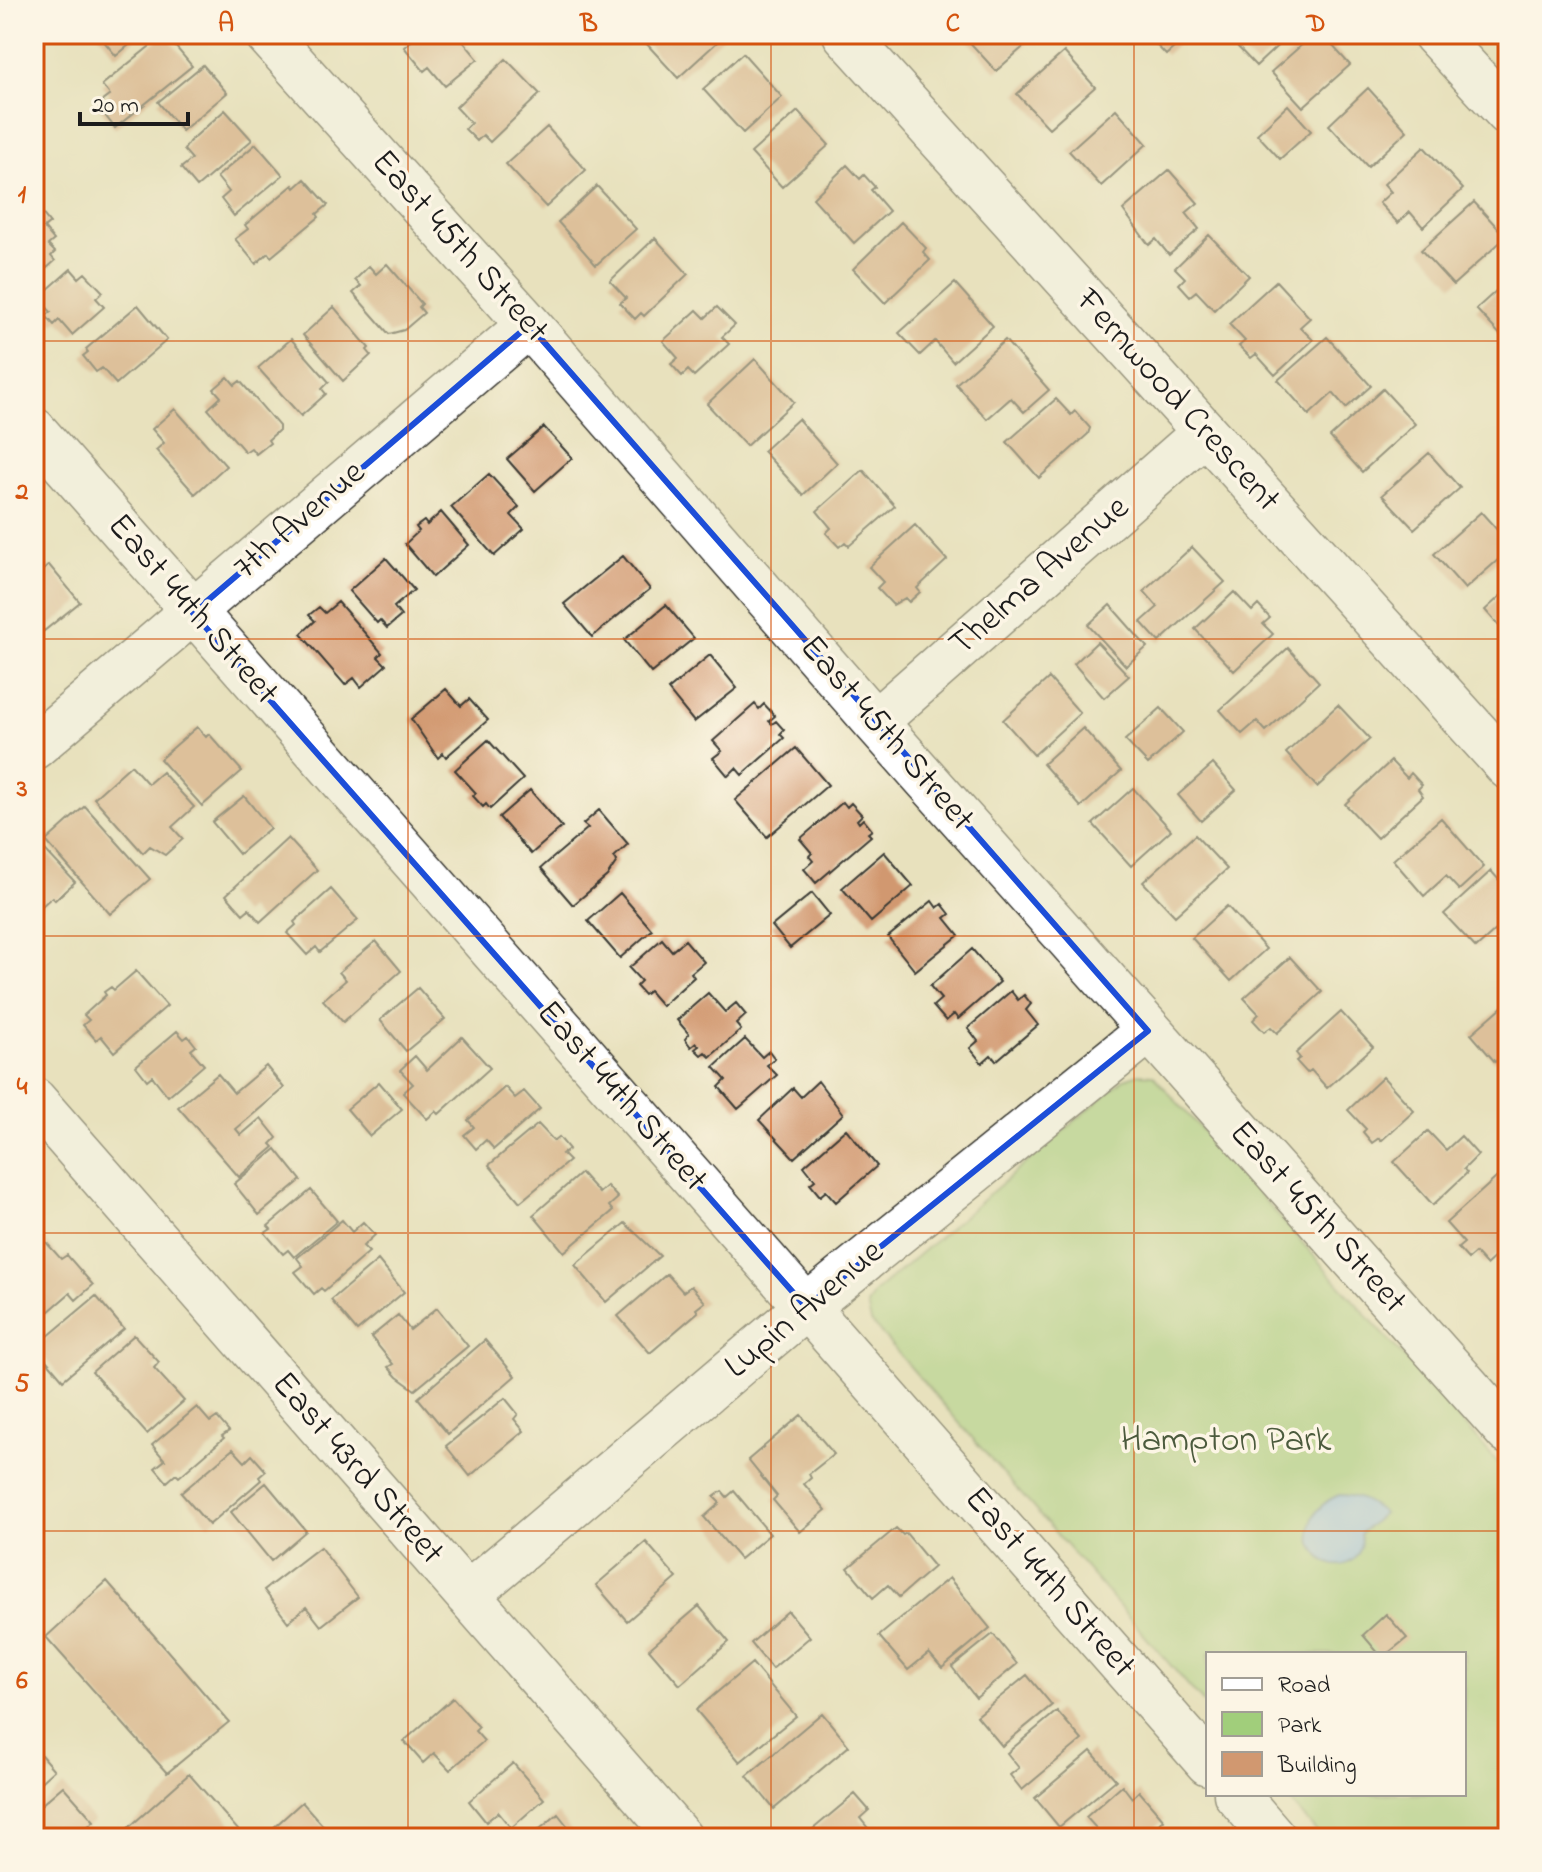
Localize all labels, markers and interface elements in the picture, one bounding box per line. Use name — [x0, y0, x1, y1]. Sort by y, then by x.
text: A — [218, 6, 234, 44]
text: B — [579, 6, 598, 44]
text: C — [946, 6, 960, 44]
text: D — [1305, 6, 1326, 44]
scale bar — [80, 76, 188, 126]
text: 20 m — [92, 89, 139, 124]
street label: East 45th Street — [357, 138, 561, 356]
text: 1 — [18, 177, 27, 215]
street label: Fernwood Crescent — [1061, 276, 1292, 525]
street label: 7th Avenue — [222, 448, 379, 594]
text: 2 — [15, 474, 29, 512]
street label: Thelma Avenue — [938, 483, 1143, 670]
street label: East 44th Street — [94, 502, 290, 718]
street label: East 45th Street — [786, 624, 986, 844]
text: 3 — [16, 771, 28, 809]
street label: East 44th Street — [523, 989, 719, 1205]
text: 4 — [17, 1069, 28, 1107]
street label: East 45th Street — [1215, 1109, 1419, 1327]
street label: Lupin Avenue — [714, 1227, 897, 1393]
street label: East 43rd Street — [258, 1360, 456, 1578]
text: 5 — [15, 1366, 30, 1404]
park label: Hampton Park — [1121, 1415, 1331, 1468]
street label: East 44th Street — [951, 1475, 1147, 1691]
legend — [1206, 1652, 1466, 1796]
text: 6 — [16, 1663, 28, 1701]
text: Road — [1278, 1669, 1331, 1704]
text: Park — [1278, 1709, 1322, 1744]
text: Building — [1277, 1749, 1357, 1784]

